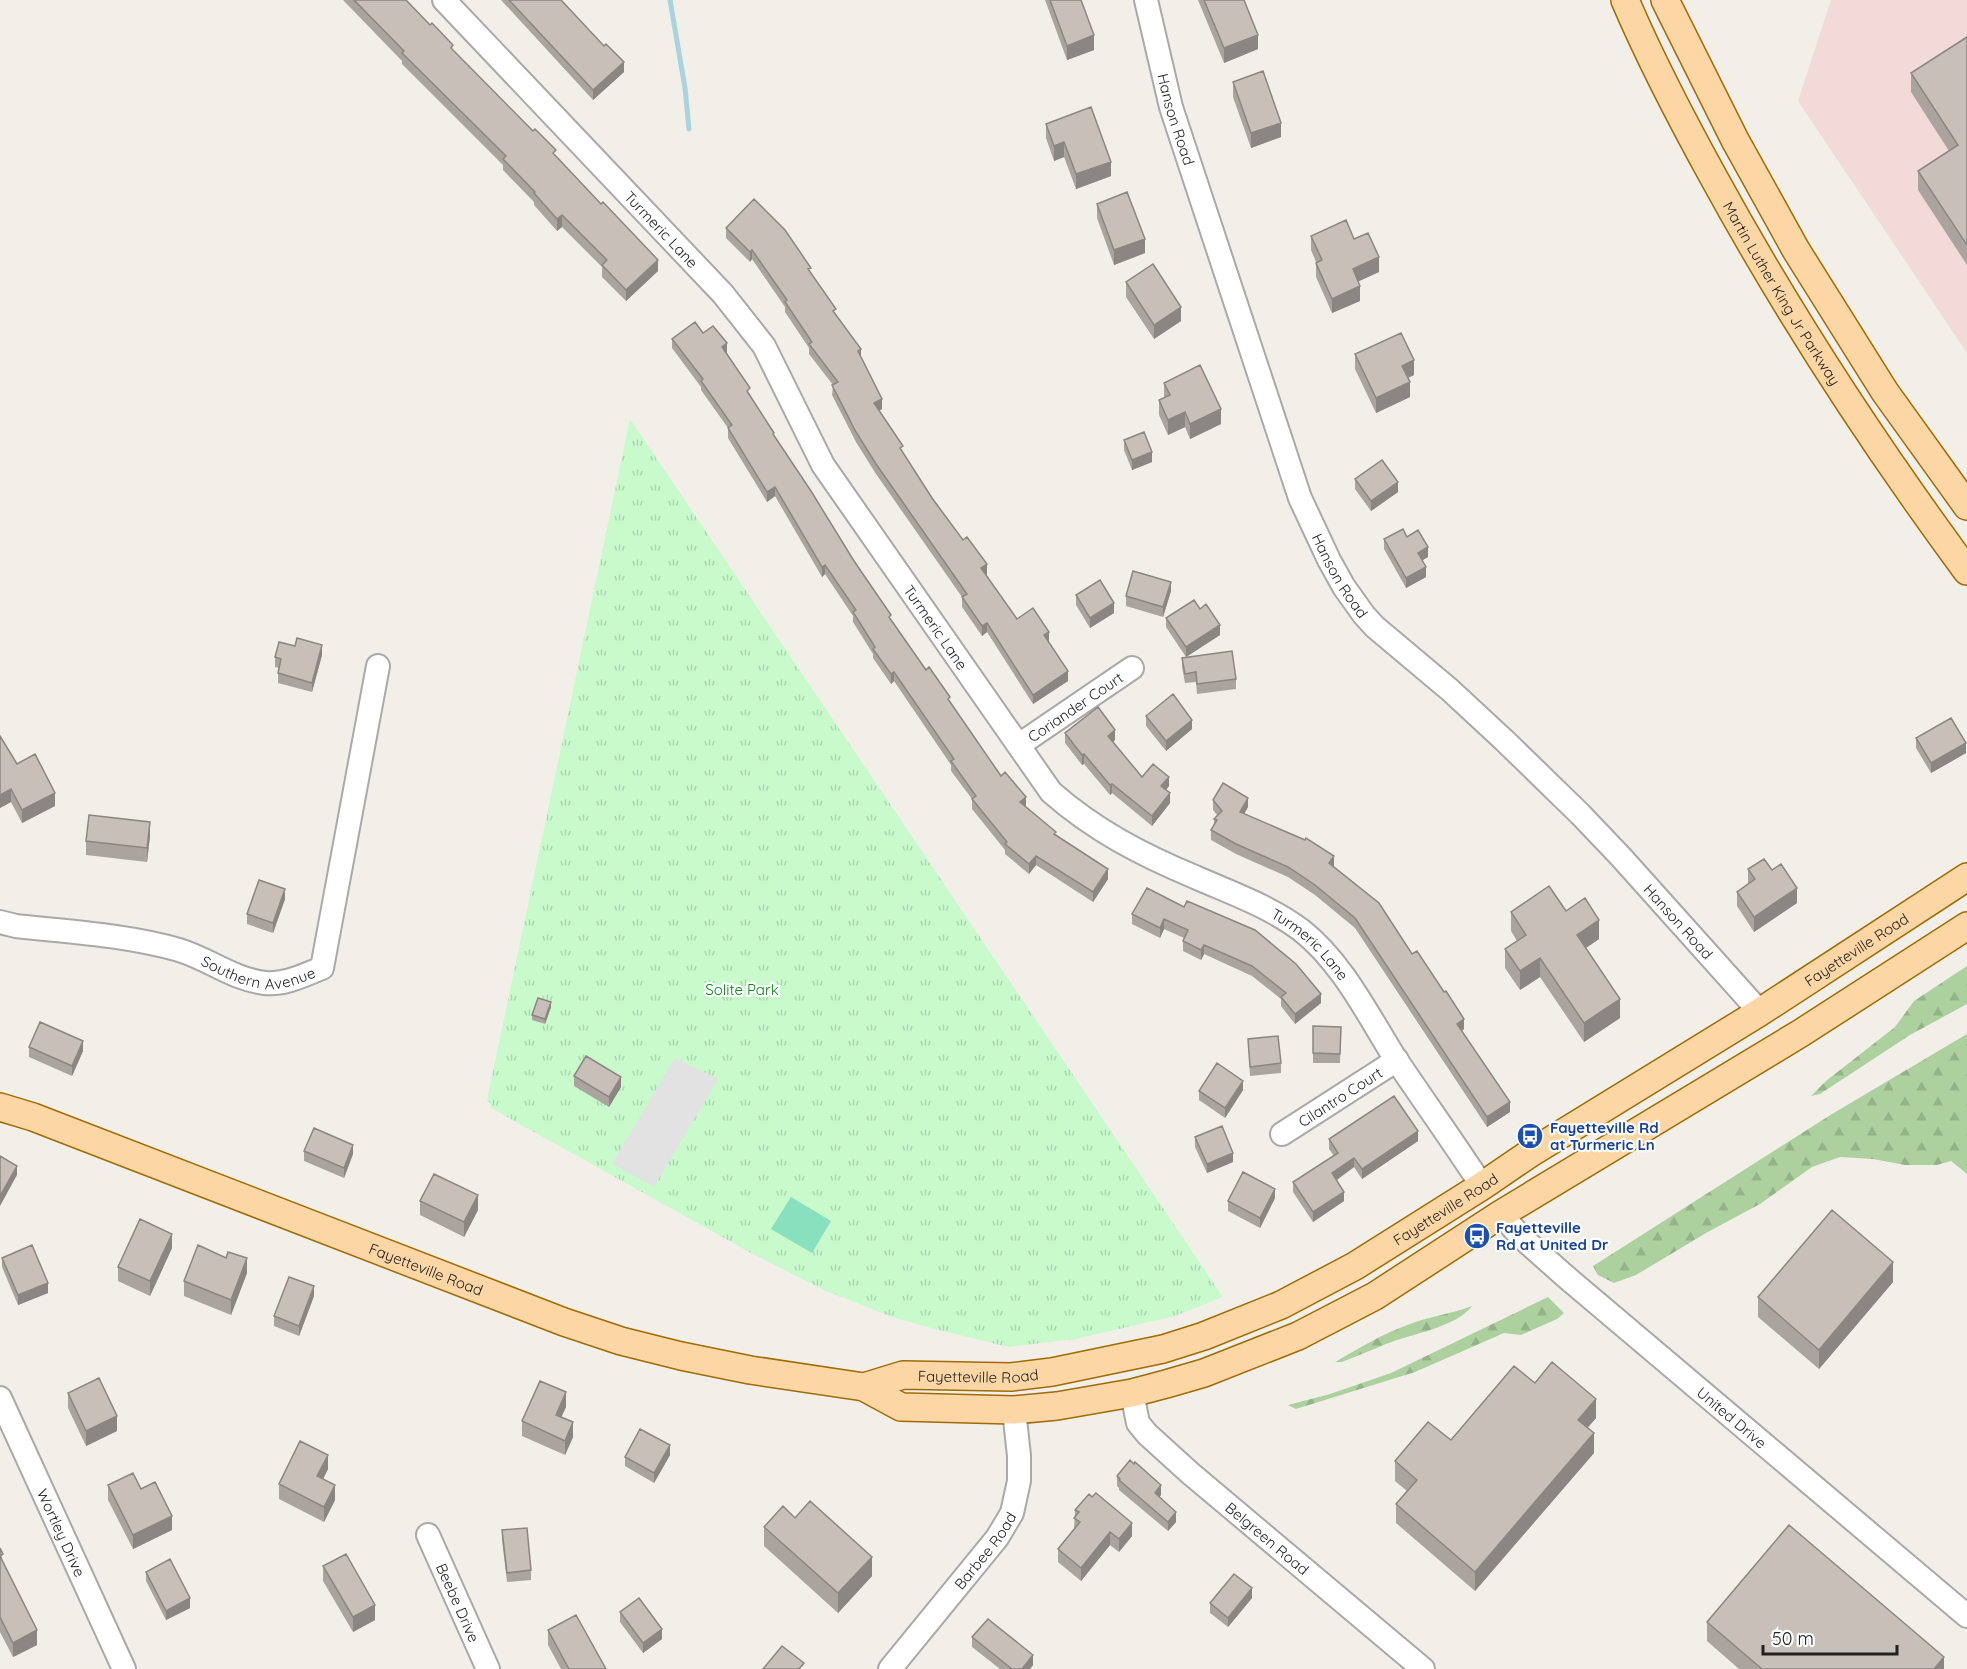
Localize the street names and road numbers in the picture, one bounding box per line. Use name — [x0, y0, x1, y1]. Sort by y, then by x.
street label: Hanson Road — [1154, 72, 1199, 167]
street label: Turmeric Lane — [621, 187, 702, 272]
street label: Martin Luther King Jr Parkway — [1719, 198, 1845, 389]
street label: Hanson Road — [1308, 530, 1372, 621]
street label: Turmeric Lane — [900, 581, 972, 673]
street label: Coriander Court — [1024, 667, 1127, 746]
street label: Hanson Road — [1640, 880, 1717, 963]
street label: Turmeric Lane — [1268, 904, 1353, 984]
street label: Fayetteville Road — [1800, 908, 1912, 990]
street label: Southern Avenue — [199, 951, 318, 993]
street label: Cilantro Court — [1294, 1063, 1386, 1131]
street label: Fayetteville Road — [1389, 1169, 1501, 1249]
street label: Fayetteville Road — [367, 1238, 486, 1299]
street label: Fayetteville Road — [918, 1364, 1039, 1387]
street label: United Drive — [1693, 1382, 1771, 1452]
street label: Wortley Drive — [33, 1486, 90, 1580]
street label: Belgreen Road — [1222, 1498, 1313, 1579]
street label: Barbee Road — [950, 1508, 1020, 1593]
street label: Beebe Drive — [432, 1560, 484, 1645]

